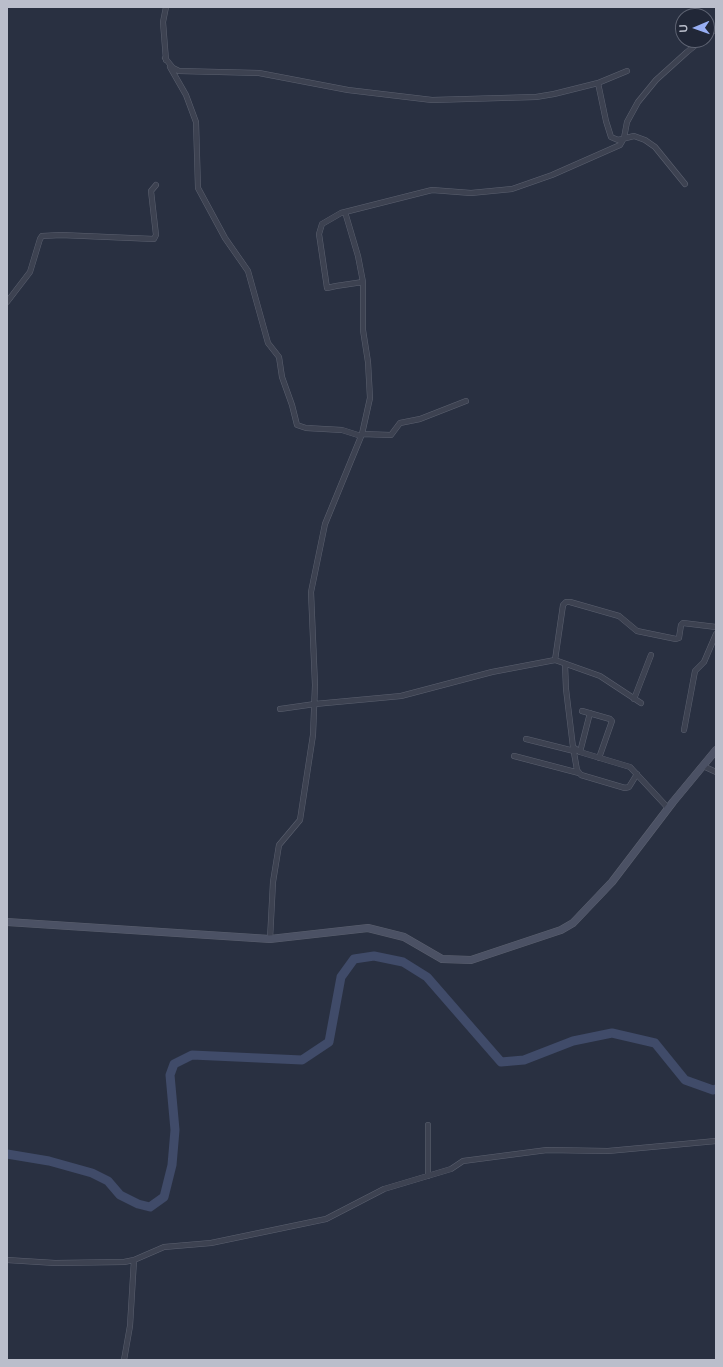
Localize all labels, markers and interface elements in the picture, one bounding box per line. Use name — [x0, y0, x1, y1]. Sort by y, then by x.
north arrow — [675, 8, 715, 48]
text: U — [677, 24, 690, 33]

